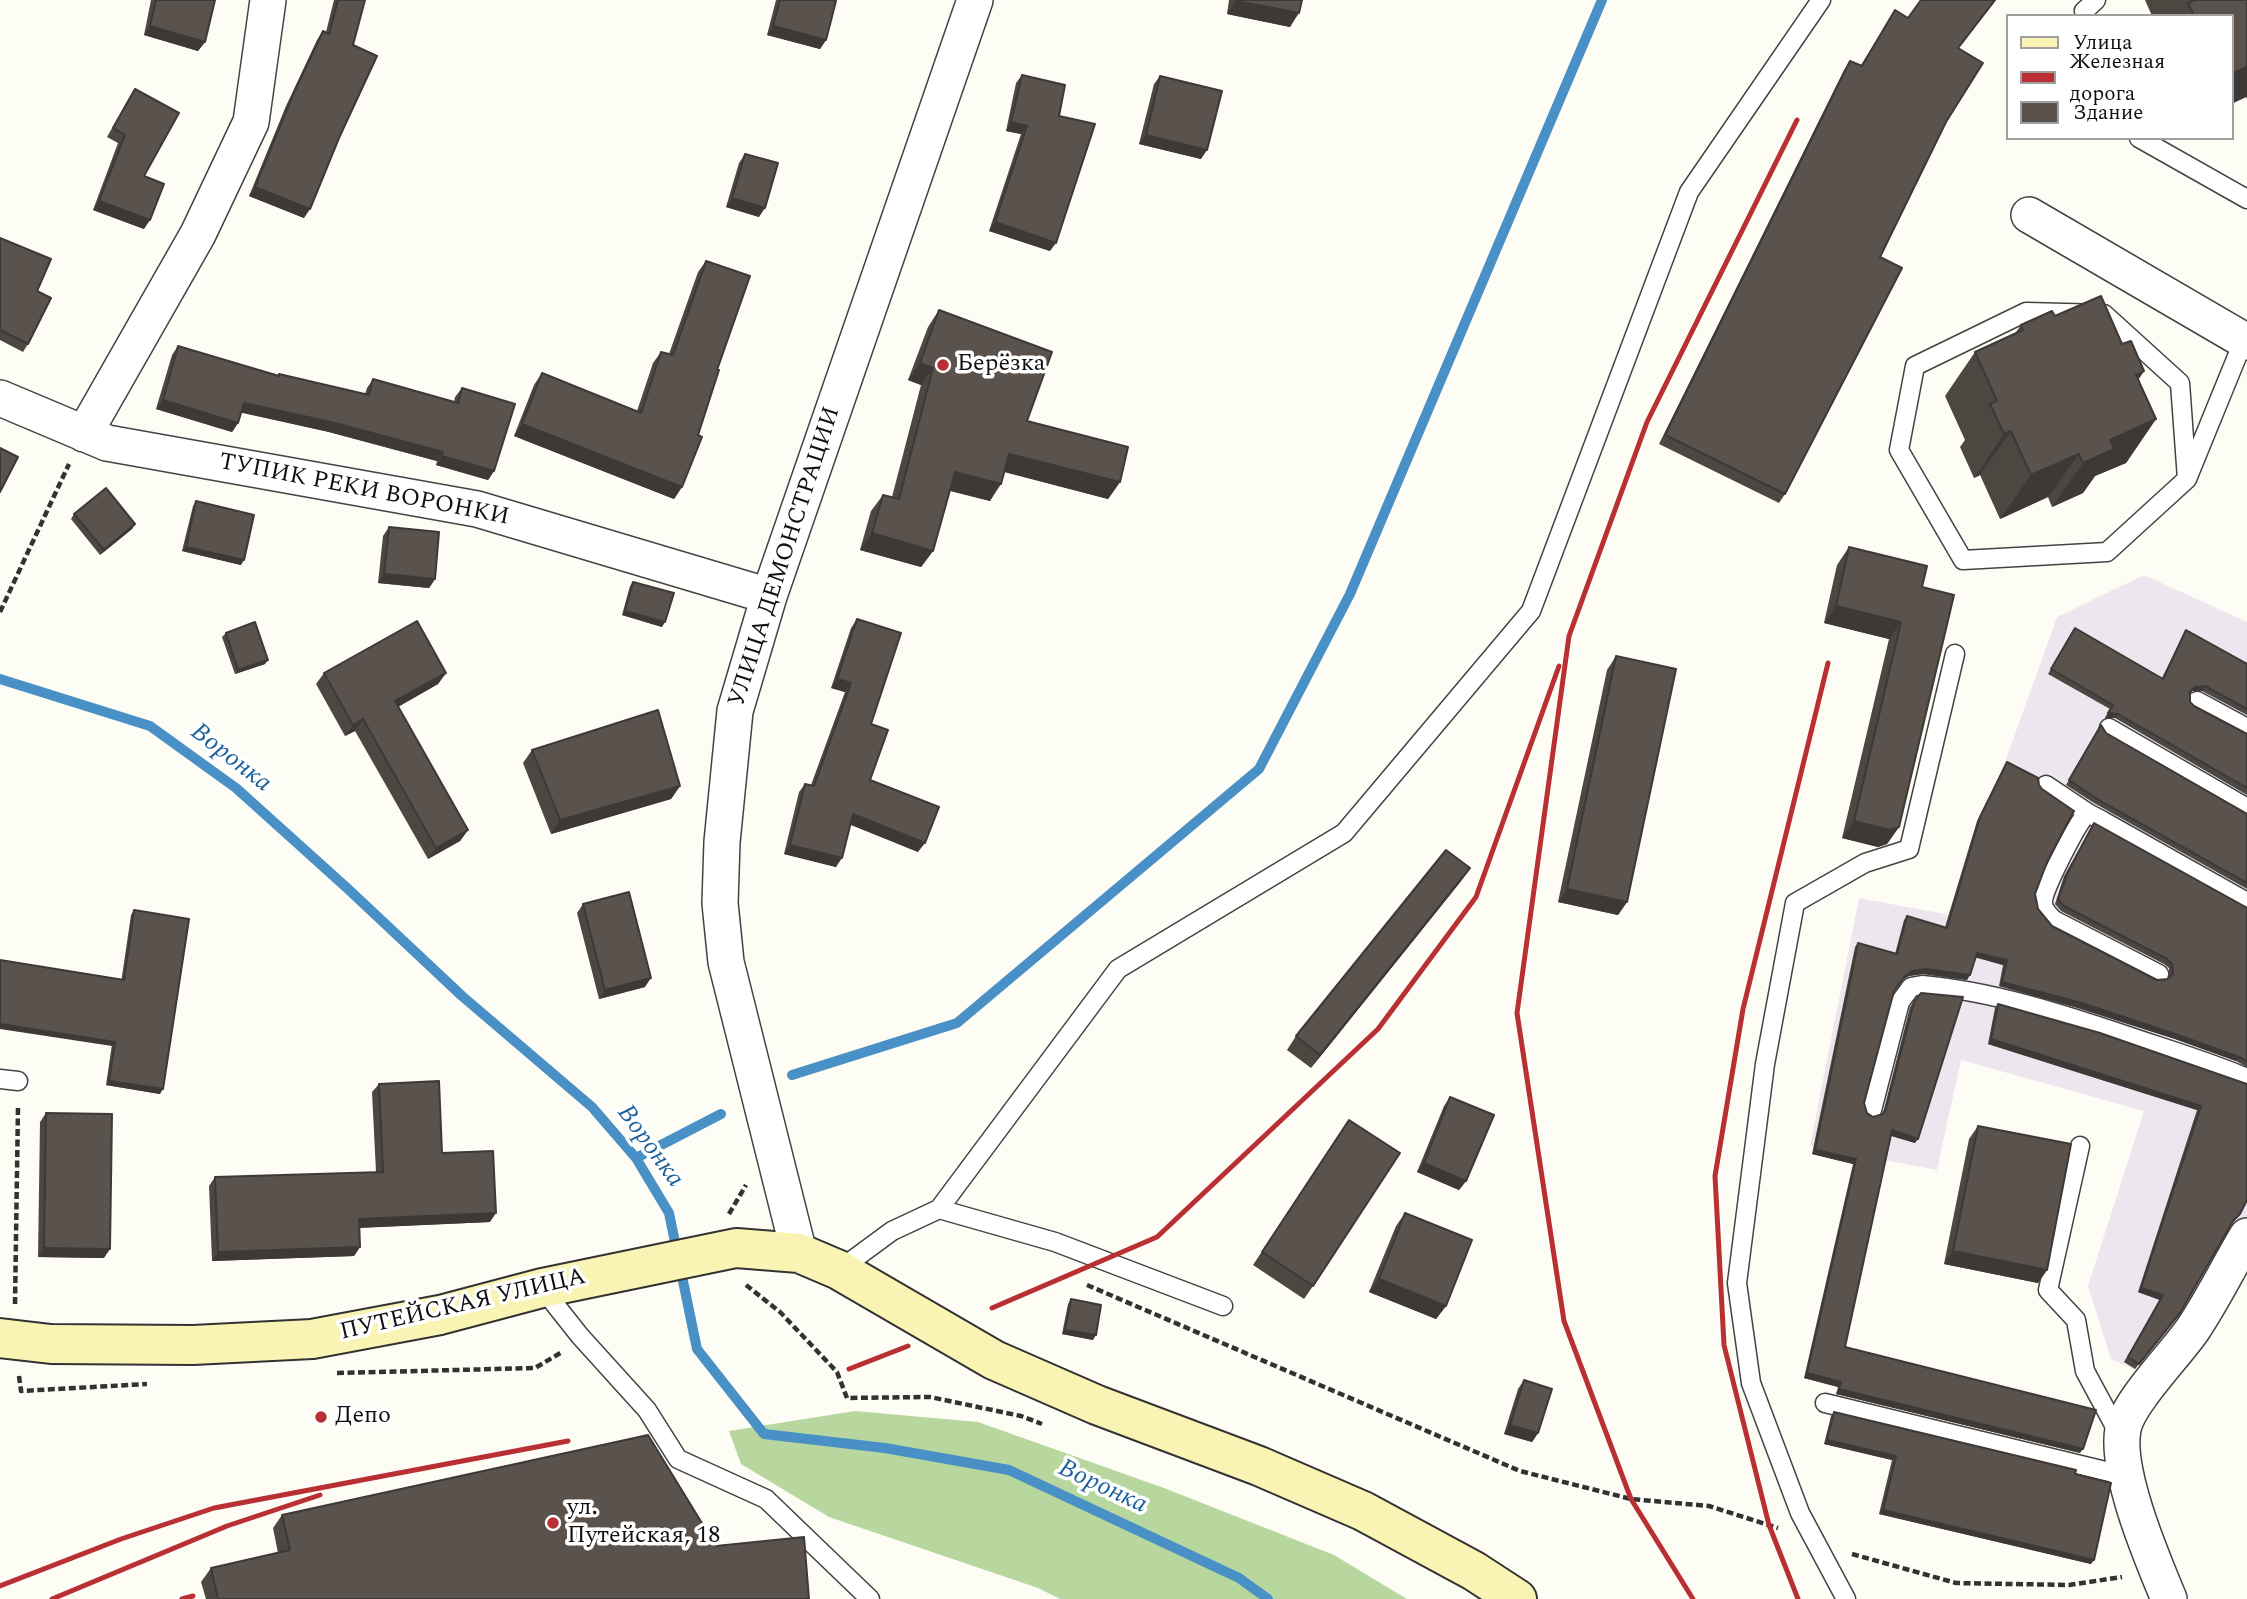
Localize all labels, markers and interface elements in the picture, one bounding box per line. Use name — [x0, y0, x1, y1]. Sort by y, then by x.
legend — [2006, 14, 2233, 140]
text: Улица — [2073, 27, 2132, 59]
text: Железная дорога — [2070, 46, 2165, 110]
text: Здание — [2073, 97, 2143, 129]
place label: Берёзка — [957, 351, 1045, 379]
marker: Берёзка — [935, 357, 951, 373]
street label: УЛИЦА ДЕМОНСТРАЦИИ — [724, 403, 848, 711]
street label: ТУПИК РЕКИ ВОРОНКИ — [216, 449, 512, 533]
water label: Воронка — [183, 718, 277, 800]
water label: Воронка — [609, 1100, 689, 1194]
street label: ПУТЕЙСКАЯ УЛИЦА — [337, 1264, 589, 1348]
place label: Депо — [335, 1403, 391, 1431]
marker: Депо — [313, 1409, 329, 1425]
water label: Воронка — [1053, 1454, 1151, 1522]
place label: ул. Путейская, 18 — [567, 1495, 720, 1551]
marker: ул. Путейская, 18 — [545, 1515, 561, 1531]

